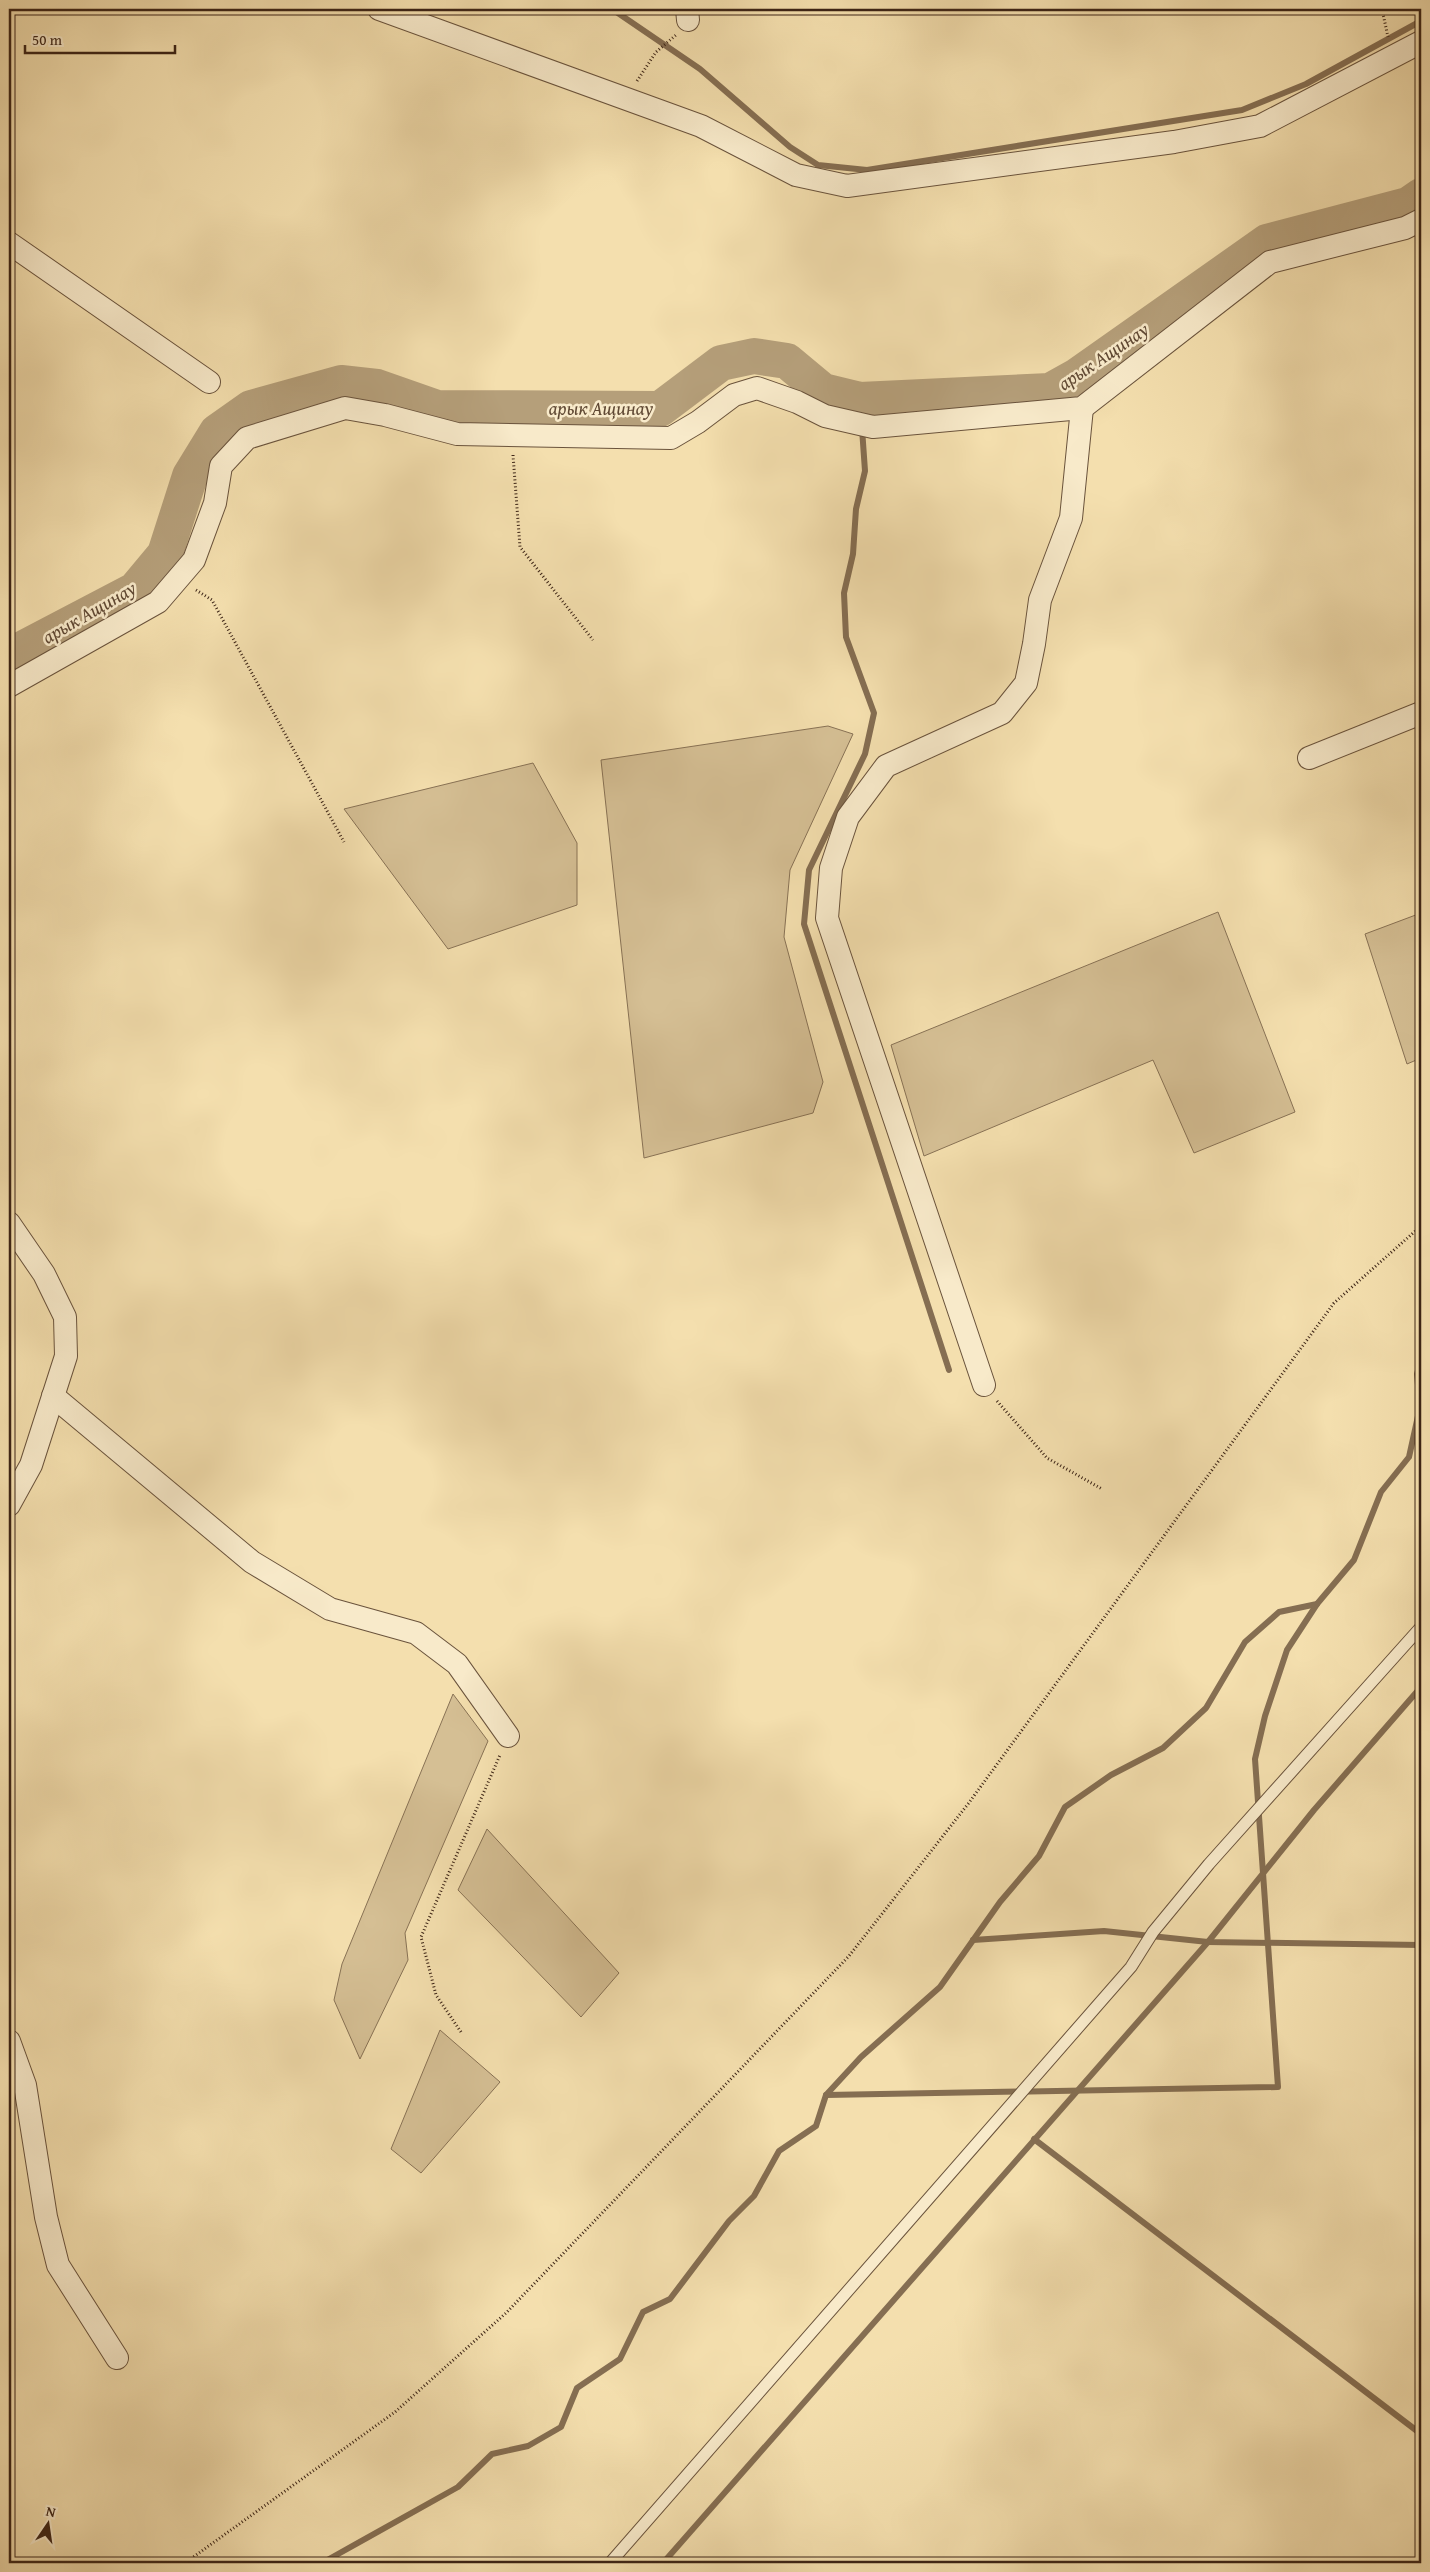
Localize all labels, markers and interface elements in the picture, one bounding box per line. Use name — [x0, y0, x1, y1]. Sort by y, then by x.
scale bar — [25, 22, 175, 54]
text: 50 m — [32, 29, 63, 50]
water label: арык Ащинау — [1052, 315, 1154, 397]
water label: арык Ащинау — [549, 394, 653, 422]
water label: арык Ащинау — [37, 574, 141, 650]
north arrow — [22, 2500, 72, 2550]
text: N — [44, 2501, 58, 2522]

